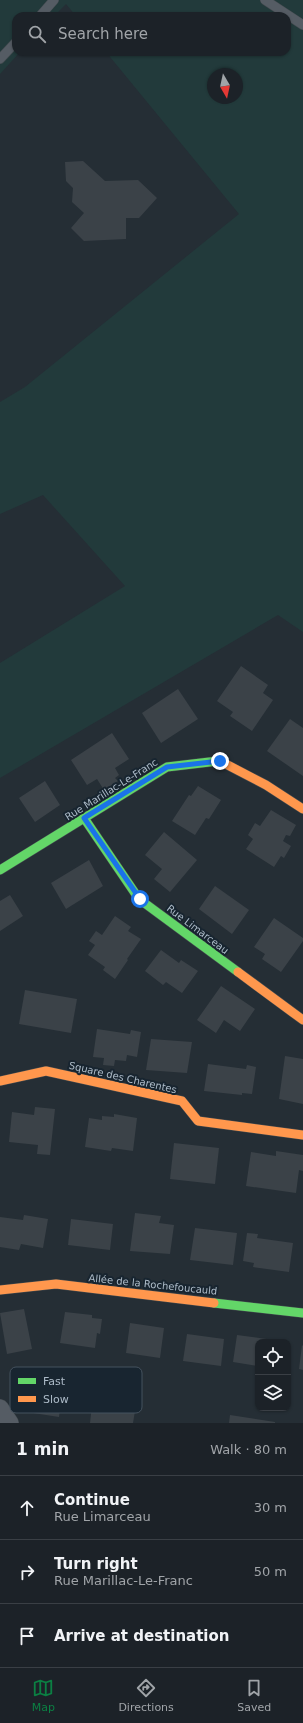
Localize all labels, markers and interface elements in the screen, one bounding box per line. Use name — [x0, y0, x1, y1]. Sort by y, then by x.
search box — [12, 12, 291, 56]
icon: search — [26, 23, 48, 45]
text: Search here — [58, 25, 148, 43]
north arrow — [207, 68, 243, 104]
route end — [211, 752, 229, 770]
street label: Rue Marillac-Le-Franc — [63, 756, 159, 822]
route start — [131, 890, 149, 908]
street label: Rue Limarceau — [165, 903, 231, 956]
street label: Square des Charentes — [68, 1060, 178, 1095]
street label: Allée de la Rochefoucauld — [88, 1272, 218, 1297]
map controls — [255, 1339, 291, 1411]
button: locate — [255, 1339, 291, 1375]
legend — [10, 1367, 142, 1413]
text: Fast — [43, 1375, 66, 1388]
button: layers — [255, 1375, 291, 1411]
text: Slow — [43, 1393, 69, 1406]
text: 1 min — [16, 1439, 69, 1459]
text: Walk · 80 m — [210, 1442, 287, 1457]
text: Continue — [54, 1491, 130, 1509]
icon: ahead — [16, 1497, 38, 1519]
text: 30 m — [254, 1500, 287, 1515]
text: Rue Limarceau — [54, 1509, 151, 1524]
text: Turn right — [54, 1555, 138, 1573]
icon: right — [16, 1561, 38, 1583]
text: 50 m — [254, 1564, 287, 1579]
text: Rue Marillac-Le-Franc — [54, 1573, 193, 1588]
icon: arrive — [16, 1625, 38, 1647]
text: Arrive at destination — [54, 1627, 229, 1645]
tab: Map — [32, 1677, 55, 1714]
tab: Directions — [118, 1677, 174, 1714]
tab: Saved — [237, 1677, 271, 1714]

